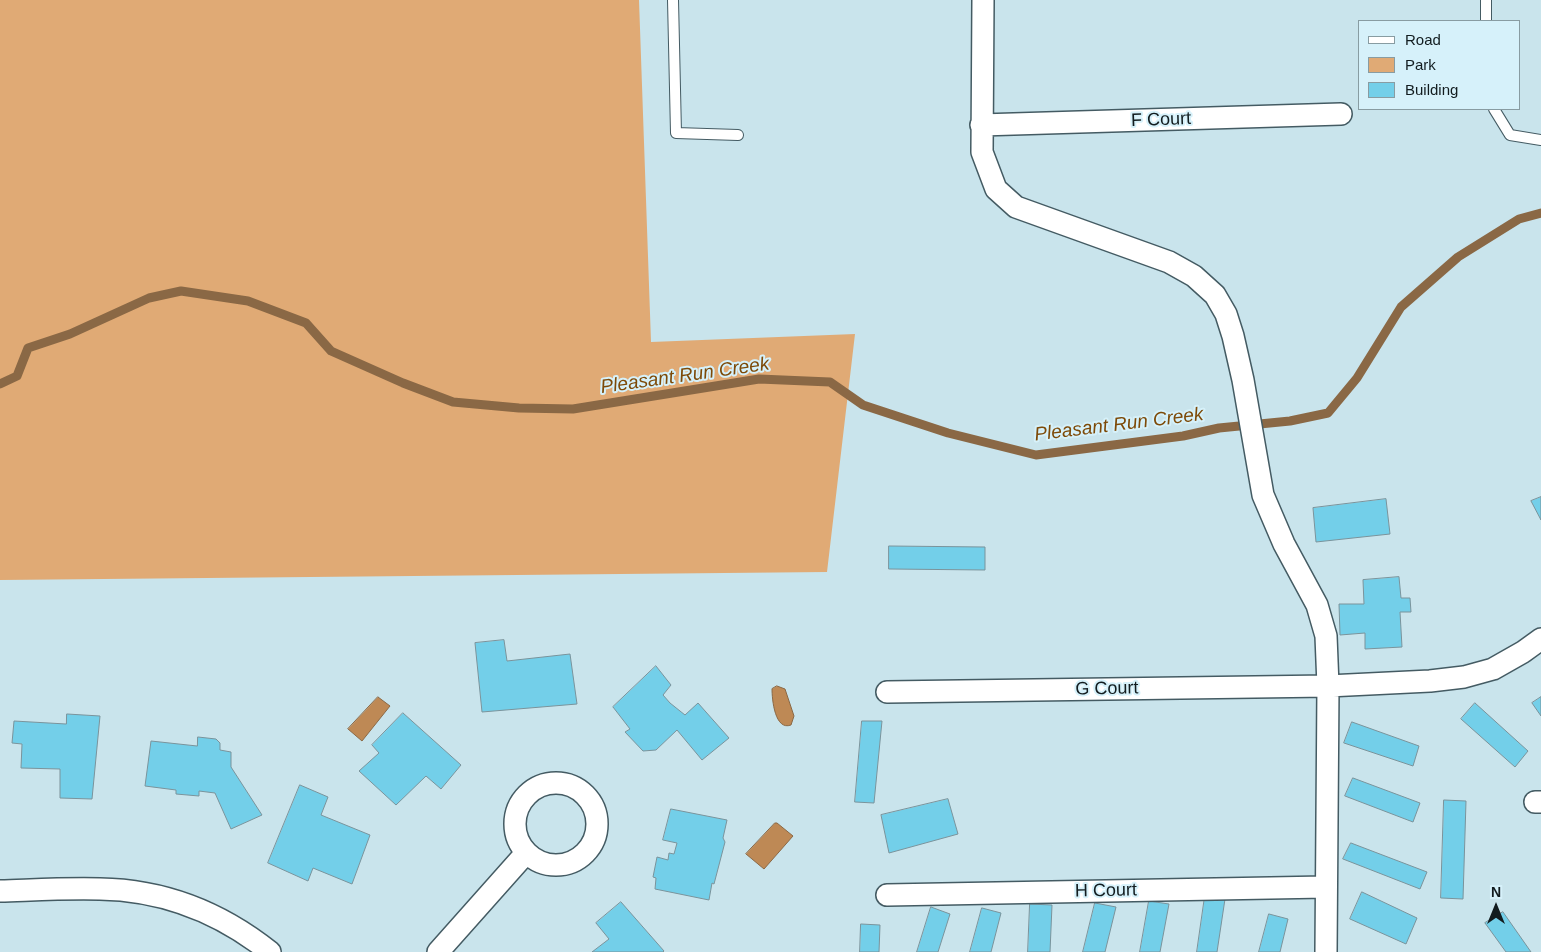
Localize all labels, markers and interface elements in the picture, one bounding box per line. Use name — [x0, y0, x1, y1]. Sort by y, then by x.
legend — [1358, 20, 1521, 110]
text: Road — [1405, 31, 1441, 48]
text: Park — [1405, 56, 1436, 73]
text: Building — [1405, 81, 1458, 98]
street label: F Court — [1131, 108, 1191, 132]
water label: Pleasant Run Creek — [599, 353, 771, 399]
water label: Pleasant Run Creek — [1033, 403, 1205, 447]
street label: G Court — [1075, 678, 1139, 700]
street label: H Court — [1075, 880, 1137, 902]
north arrow — [1471, 882, 1521, 932]
text: N — [1491, 884, 1501, 900]

